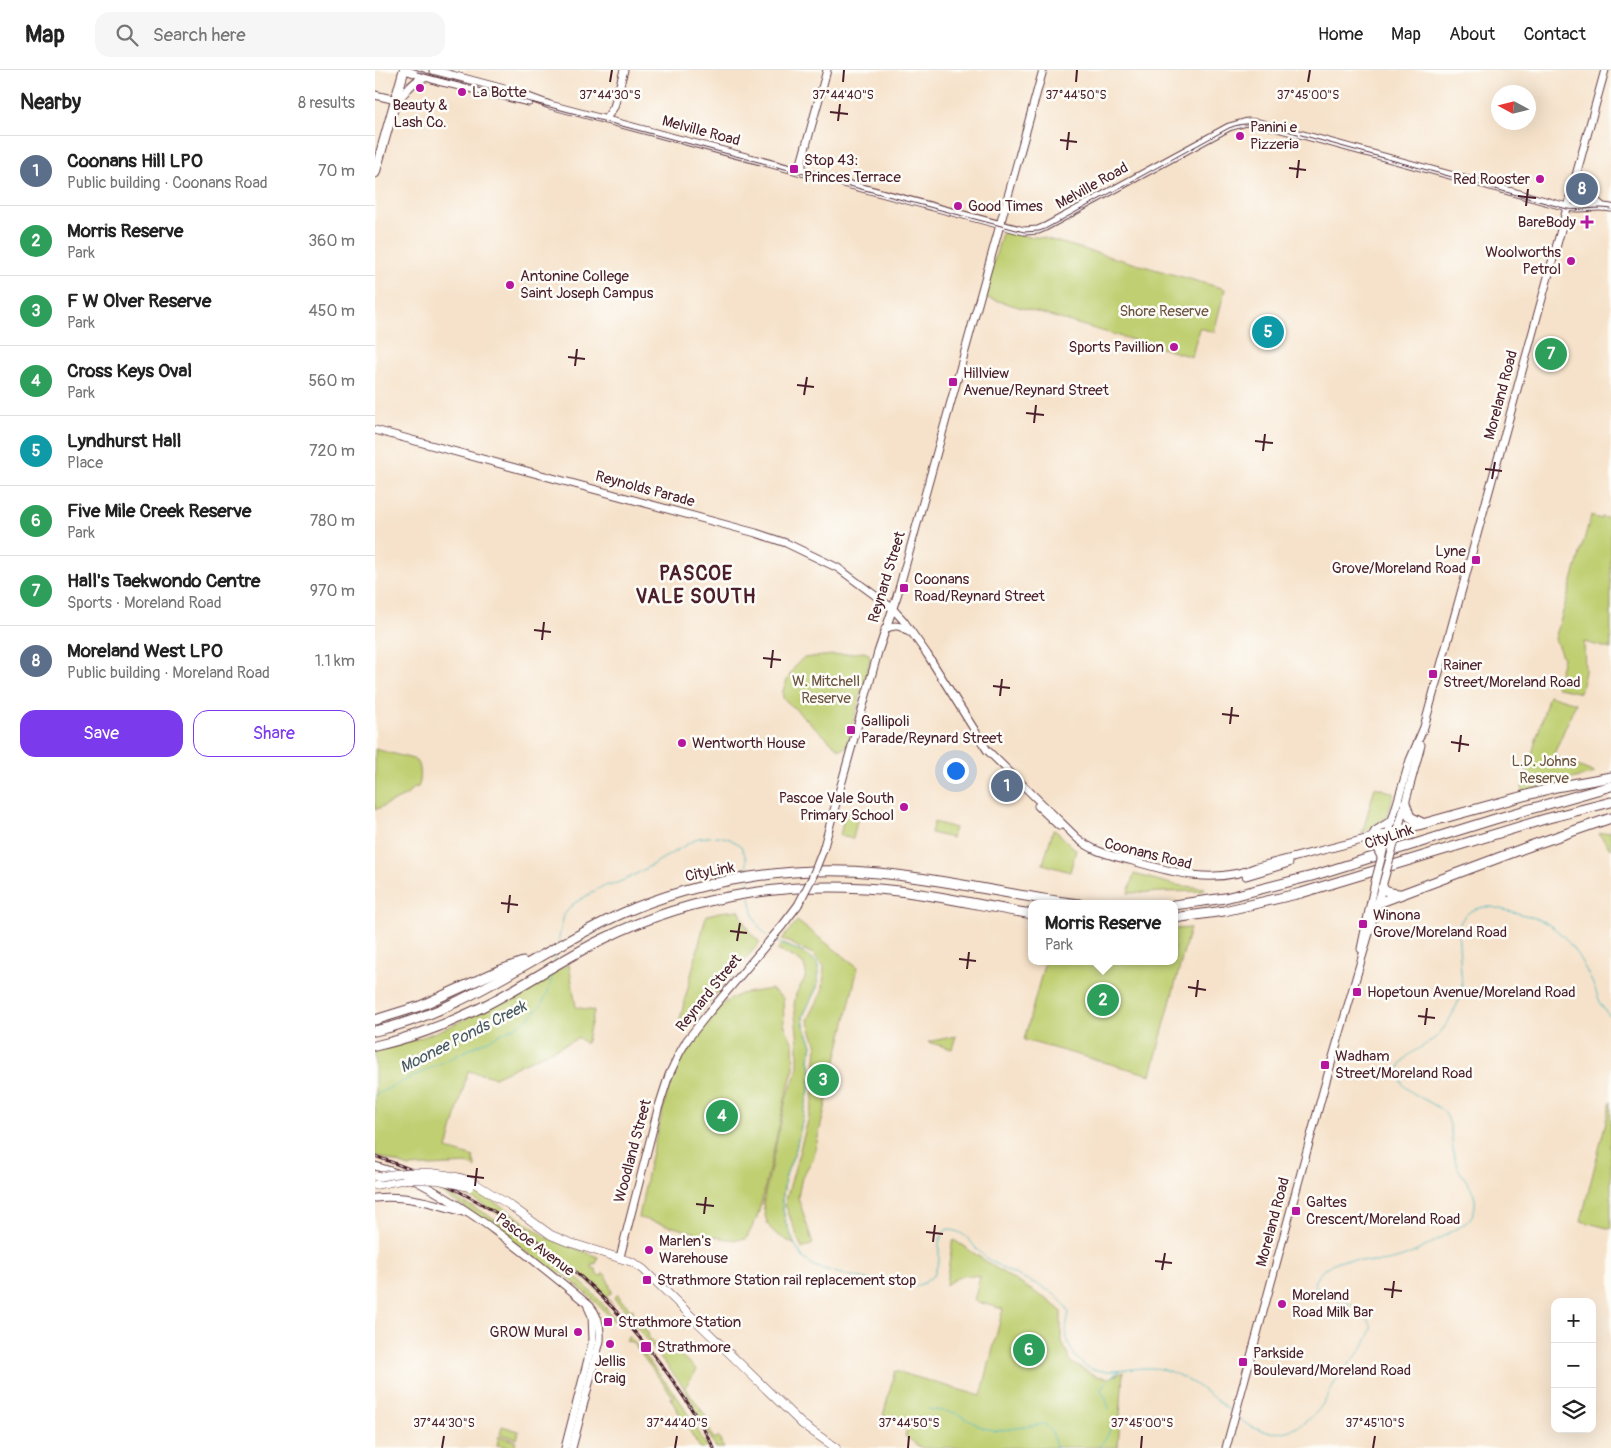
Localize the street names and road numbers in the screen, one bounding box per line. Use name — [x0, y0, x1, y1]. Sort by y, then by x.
street label: Melville Road — [660, 111, 742, 151]
street label: Melville Road — [1052, 158, 1132, 214]
street label: Moreland Road — [1480, 348, 1522, 442]
street label: Reynolds Parade — [593, 467, 697, 512]
street label: Reynard Street — [864, 528, 910, 625]
street label: CityLink — [1362, 820, 1416, 854]
street label: Coonans Road — [1102, 834, 1194, 874]
street label: CityLink — [684, 858, 737, 886]
street label: Reynard Street — [672, 950, 747, 1036]
street label: Woodland Street — [610, 1096, 656, 1205]
street label: Moreland Road — [1252, 1175, 1294, 1269]
street label: Pascoe Avenue — [492, 1209, 579, 1281]

